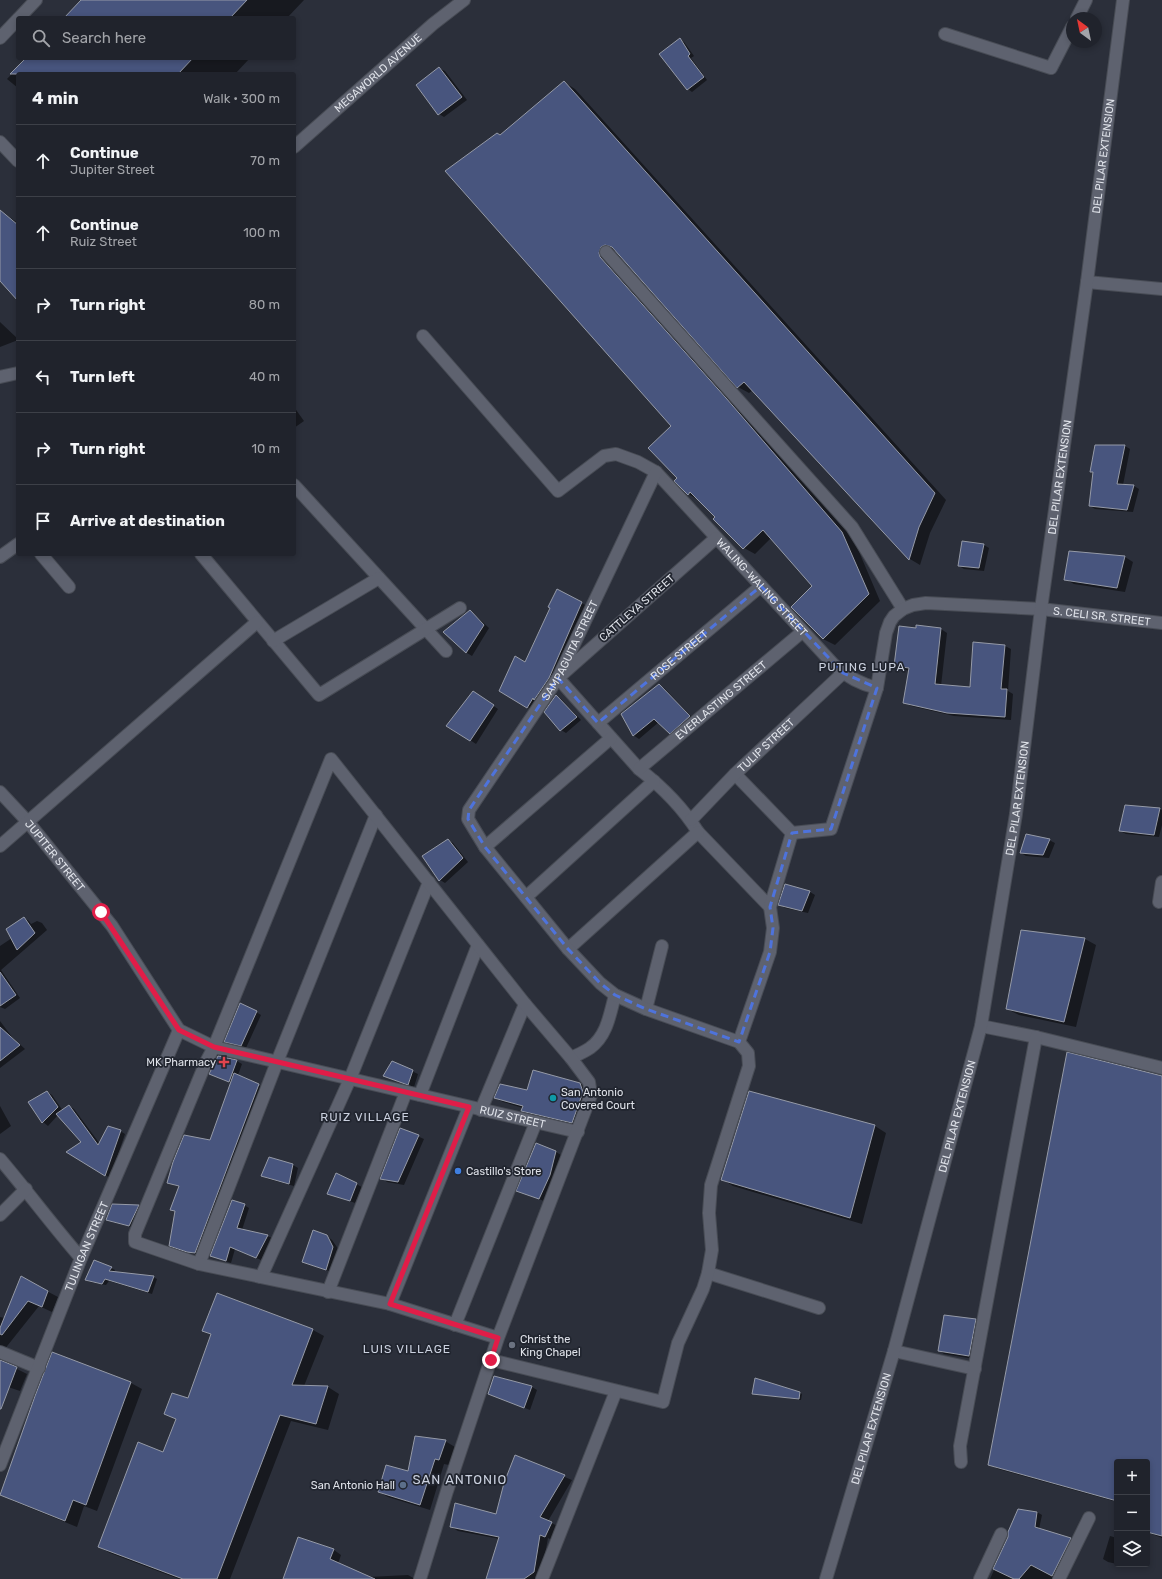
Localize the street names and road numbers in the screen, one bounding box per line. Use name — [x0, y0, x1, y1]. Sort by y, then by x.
street label: MEGAWORLD AVENUE — [332, 31, 424, 115]
street label: DEL PILAR EXTENSION — [1089, 98, 1117, 214]
street label: DEL PILAR EXTENSION — [1045, 419, 1074, 535]
street label: WALING-WALING STREET — [714, 535, 811, 639]
street label: CATTLEYA STREET — [597, 571, 678, 644]
street label: SAMPAGUITA STREET — [539, 598, 601, 703]
street label: S. CELI SR. STREET — [1053, 604, 1152, 628]
street label: ROSE STREET — [648, 627, 711, 683]
street label: EVERLASTING STREET — [673, 658, 770, 742]
street label: TULIP STREET — [735, 715, 797, 775]
street label: DEL PILAR EXTENSION — [1003, 740, 1031, 857]
street label: JUPITER STREET — [22, 817, 88, 894]
street label: DEL PILAR EXTENSION — [936, 1059, 978, 1174]
street label: RUIZ STREET — [478, 1103, 547, 1131]
street label: TULINGAN STREET — [62, 1199, 111, 1293]
street label: DEL PILAR EXTENSION — [848, 1371, 894, 1486]

